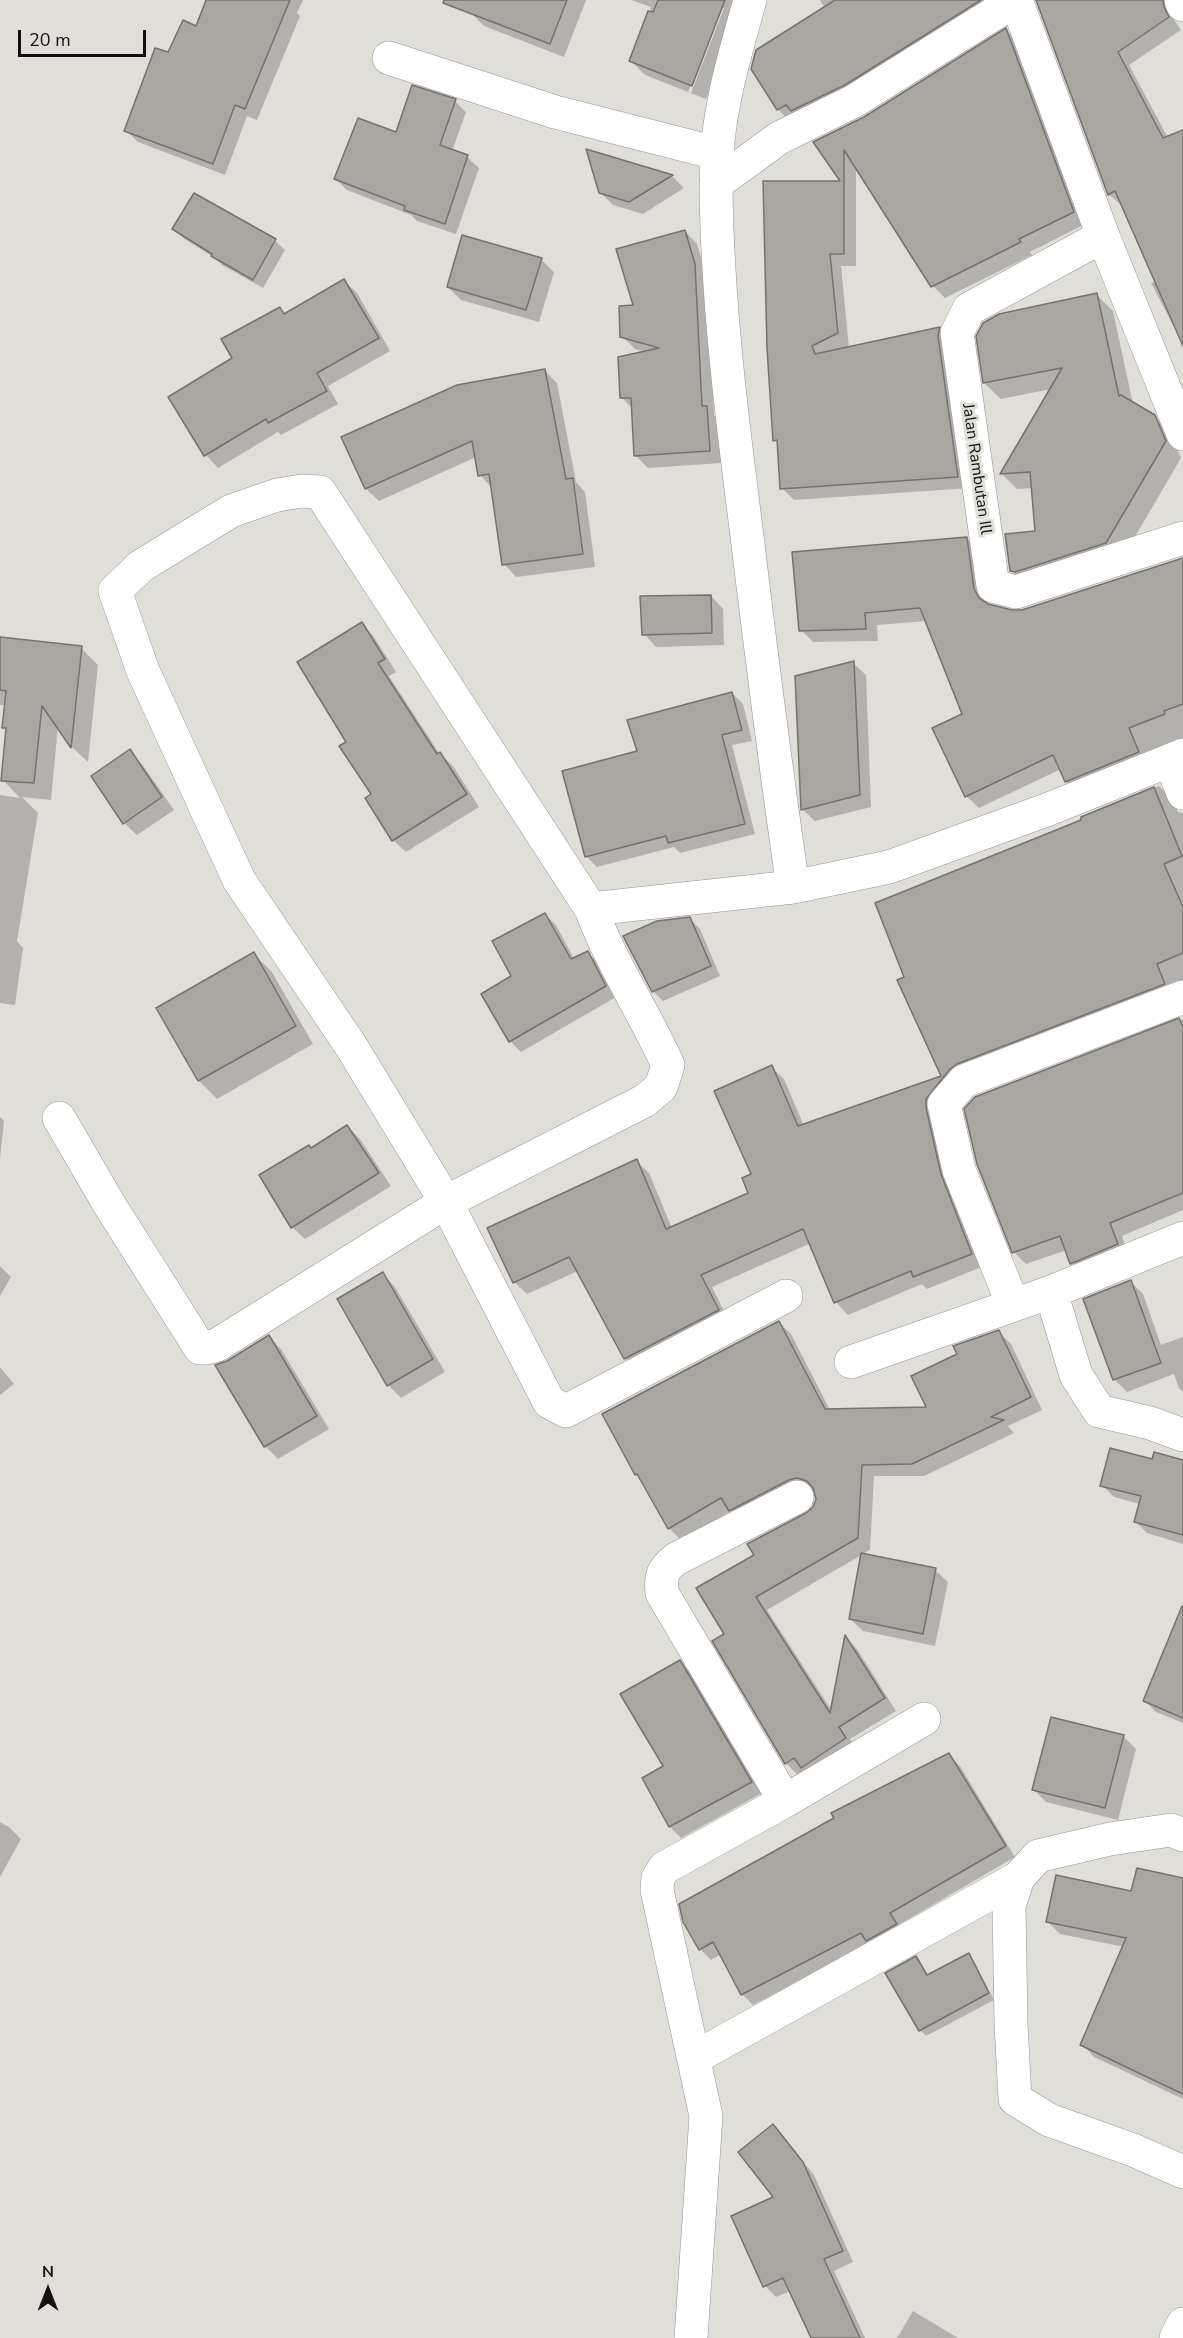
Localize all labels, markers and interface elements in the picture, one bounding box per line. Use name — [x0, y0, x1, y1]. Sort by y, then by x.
scale bar — [21, 18, 148, 56]
text: 20 m — [29, 28, 71, 52]
street label: Jalan Rambutan Ill — [957, 402, 995, 536]
north arrow — [18, 2260, 78, 2320]
text: N — [42, 2261, 54, 2283]

